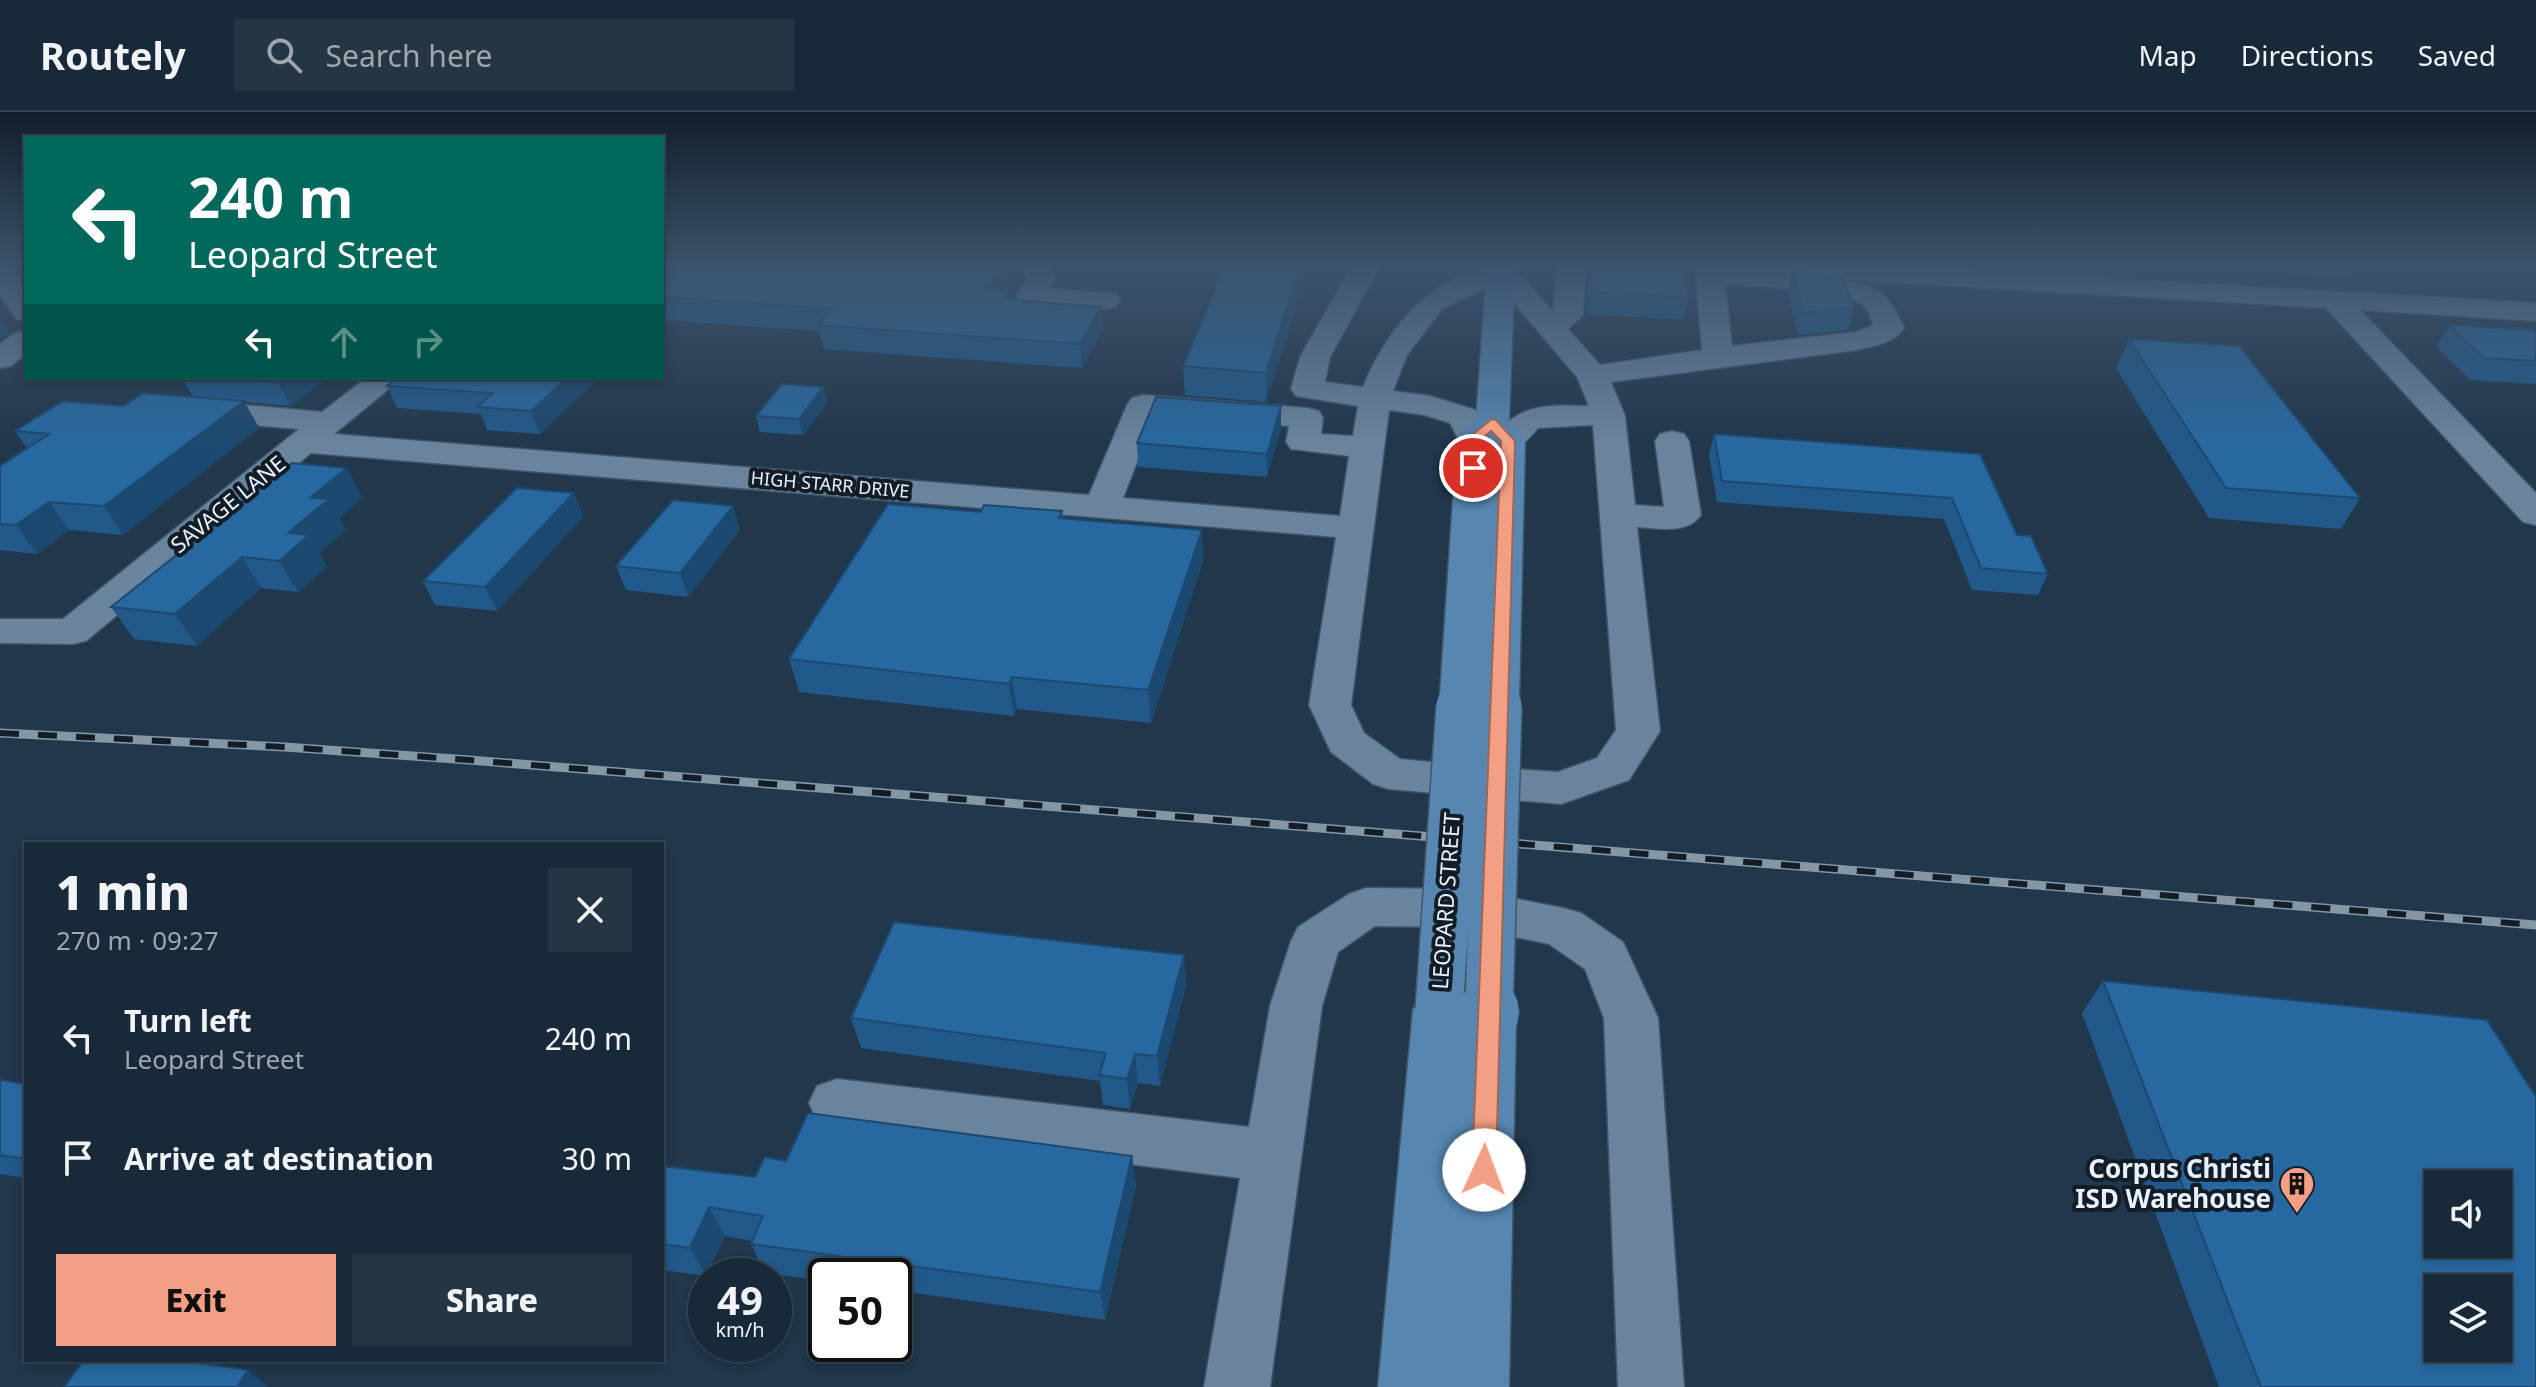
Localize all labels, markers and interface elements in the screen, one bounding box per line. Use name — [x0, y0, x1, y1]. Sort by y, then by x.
search box — [234, 19, 794, 91]
text: Routely — [40, 29, 186, 81]
icon: search — [262, 33, 306, 77]
text: Search here — [326, 35, 493, 76]
text: Map — [2138, 36, 2197, 74]
text: Directions — [2241, 36, 2374, 74]
text: Saved — [2418, 36, 2496, 74]
text: 240 m — [188, 158, 353, 234]
icon: left — [56, 168, 160, 272]
text: Leopard Street — [188, 230, 437, 279]
icon: left — [238, 320, 282, 364]
icon: ahead — [322, 320, 366, 364]
icon: right — [406, 320, 450, 364]
pin — [1439, 434, 1507, 502]
icon: arrive — [1451, 446, 1495, 490]
street label: SAVAGE LANE — [164, 448, 291, 559]
street label: HIGH STARR DRIVE — [750, 465, 910, 503]
street label: LEOPARD STREET — [1424, 811, 1466, 990]
text: 1 min — [56, 859, 190, 924]
button: close — [548, 868, 632, 952]
text: 270 m · 09:27 — [56, 922, 219, 958]
text: Turn left — [124, 1000, 252, 1041]
icon: left — [56, 1016, 100, 1060]
text: 240 m — [545, 1018, 632, 1059]
text: Leopard Street — [124, 1041, 304, 1077]
position arrow — [1442, 1128, 1526, 1212]
icon: arrive — [56, 1136, 100, 1180]
text: Arrive at destination — [124, 1138, 434, 1179]
text: 30 m — [562, 1138, 632, 1179]
place label: Corpus Christi ISD Warehouse — [2075, 1150, 2271, 1216]
building icon: Corpus Christi ISD Warehouse — [2278, 1165, 2316, 1215]
map controls — [2424, 1170, 2512, 1362]
button: sound — [2424, 1170, 2512, 1258]
button: Exit — [56, 1254, 336, 1346]
button: Share — [352, 1254, 632, 1346]
speed limit sign: 50 — [808, 1258, 912, 1362]
text: 49 — [717, 1272, 763, 1327]
button: layers — [2424, 1274, 2512, 1362]
text: km/h — [715, 1316, 765, 1343]

